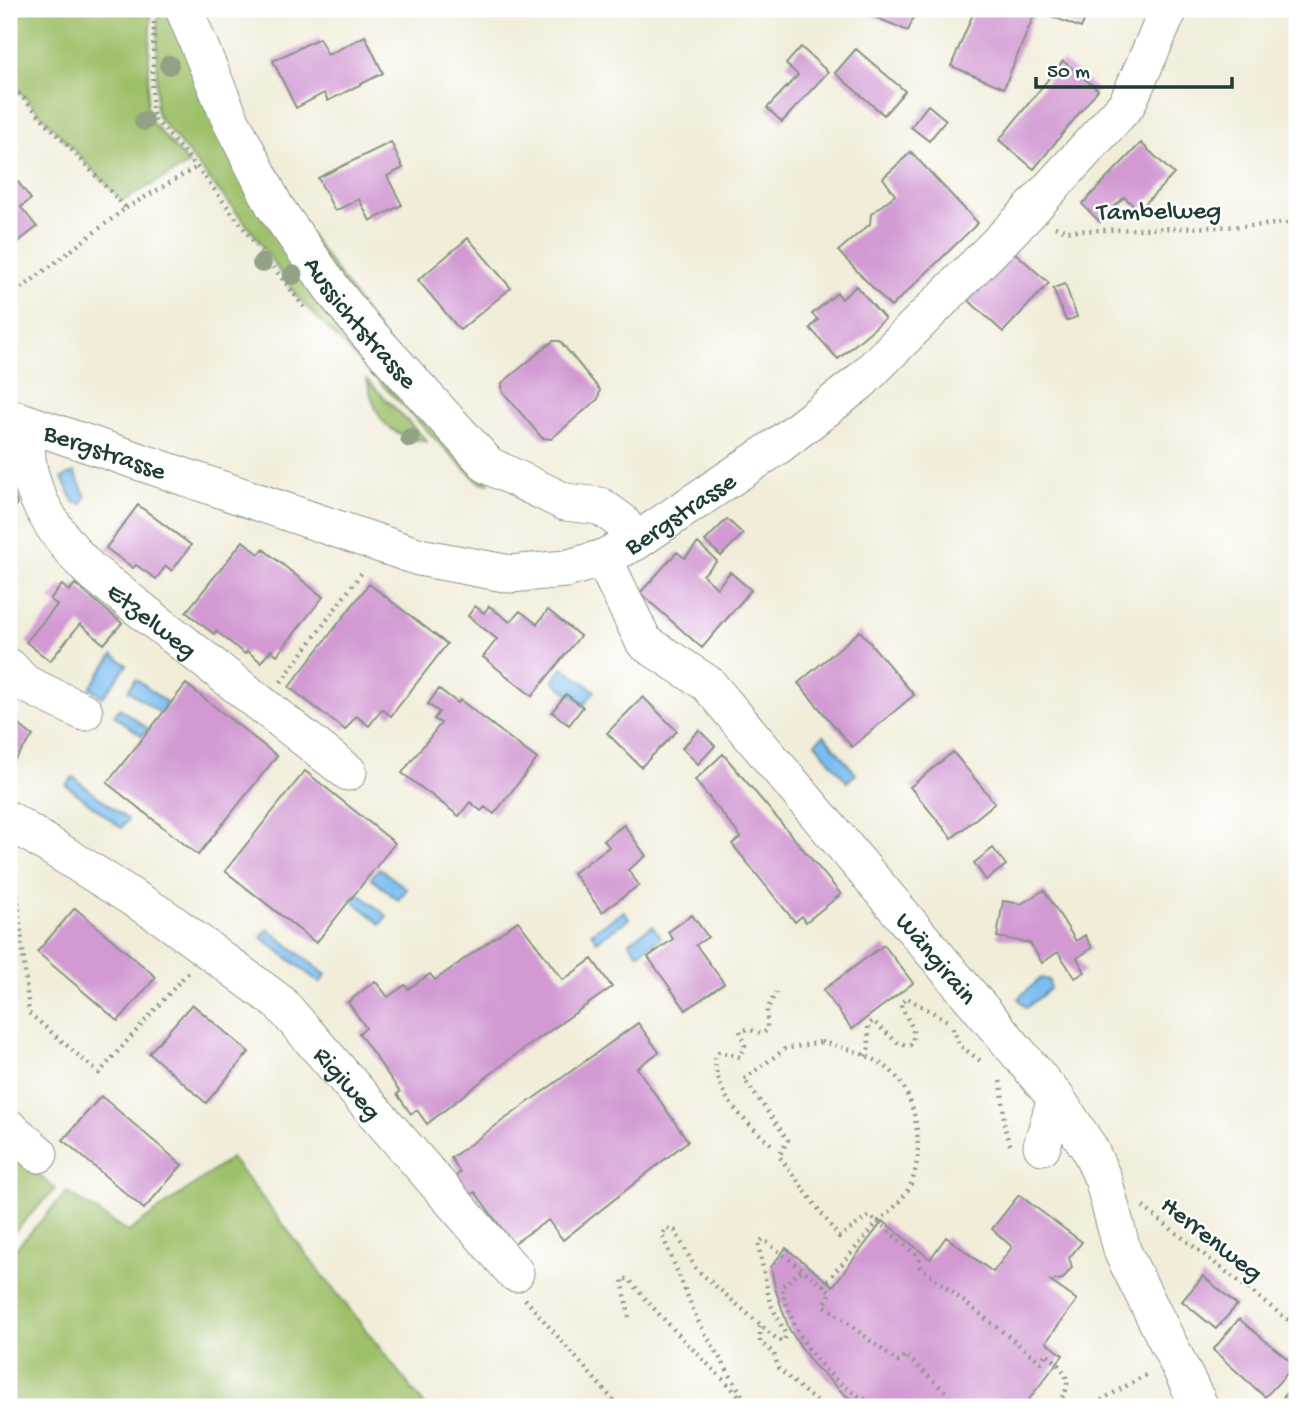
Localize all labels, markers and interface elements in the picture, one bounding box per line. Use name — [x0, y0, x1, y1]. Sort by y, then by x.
scale bar — [1036, 46, 1232, 90]
text: 50 m — [1047, 61, 1090, 86]
street label: Tambelweg — [1095, 197, 1221, 230]
street label: Aussichtstrasse — [295, 252, 422, 398]
street label: Bergstrasse — [38, 419, 170, 490]
street label: Bergstrasse — [620, 467, 744, 565]
street label: Etzelweg — [99, 578, 201, 668]
street label: Wängirain — [887, 908, 982, 1013]
street label: Rigiweg — [305, 1042, 386, 1128]
street label: Herrenweg — [1153, 1191, 1267, 1290]

